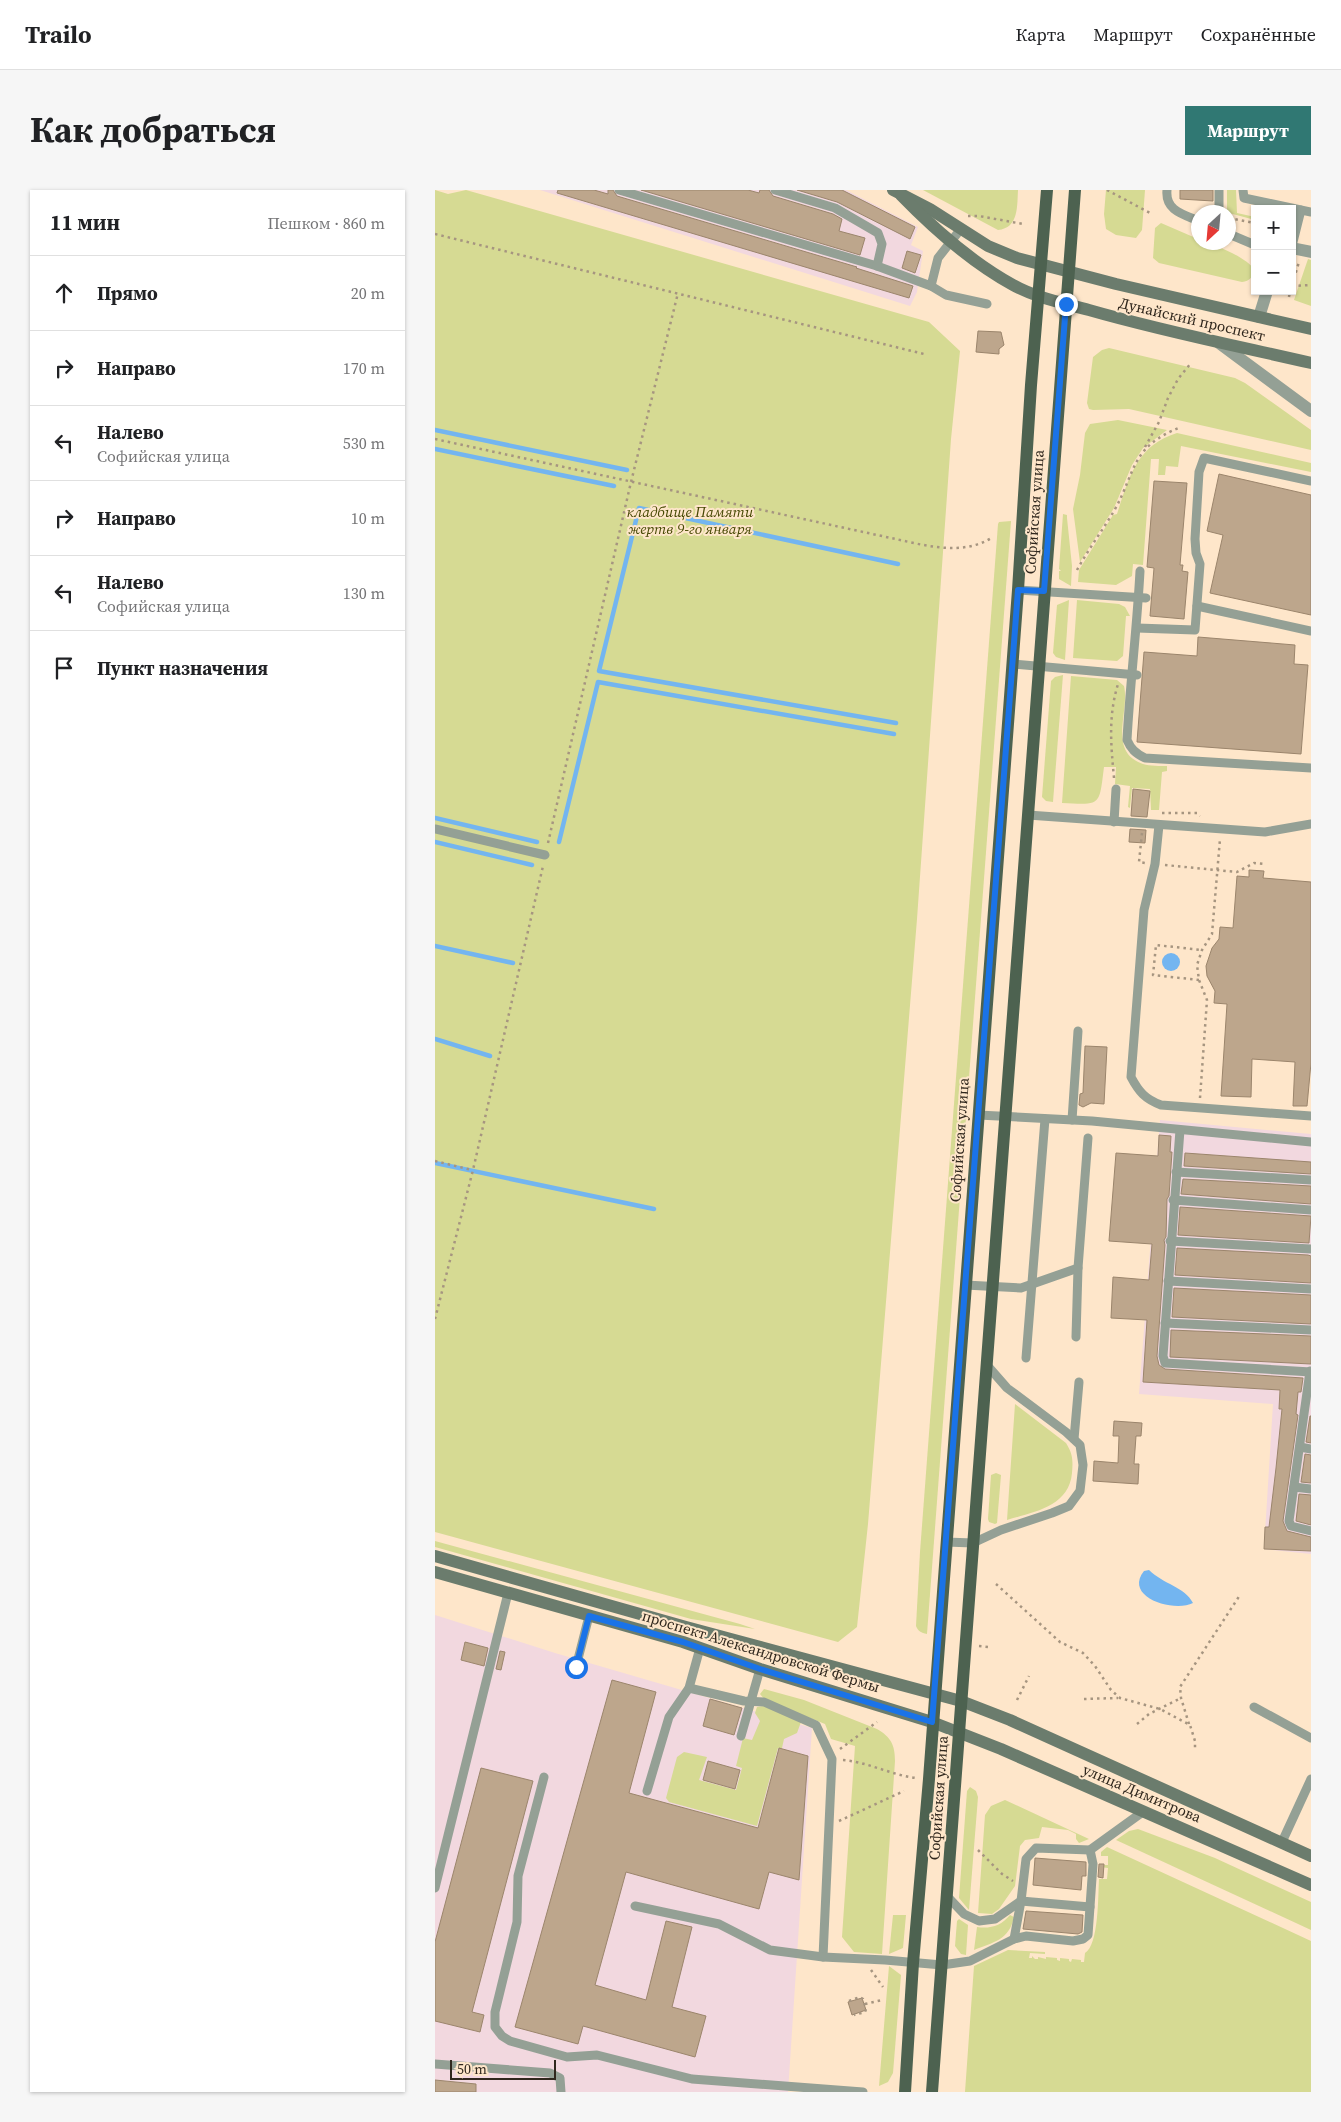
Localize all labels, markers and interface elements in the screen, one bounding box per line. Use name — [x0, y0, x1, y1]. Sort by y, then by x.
text: Trailo — [25, 18, 92, 51]
text: Карта — [1016, 22, 1065, 47]
text: Маршрут — [1093, 22, 1173, 47]
text: Сохранённые — [1201, 22, 1316, 47]
text: Как добраться — [30, 106, 276, 154]
button: Маршрут — [1185, 106, 1311, 155]
north arrow — [1191, 205, 1236, 250]
map controls — [1251, 205, 1296, 295]
button: + — [1251, 205, 1296, 250]
text: 11 мин — [50, 208, 120, 237]
text: Пешком · 860 m — [267, 212, 385, 234]
button: − — [1251, 250, 1296, 295]
icon: ahead — [50, 279, 78, 307]
text: Прямо — [97, 280, 158, 306]
text: 20 m — [351, 282, 385, 304]
street label: Дунайский проспект — [1117, 292, 1267, 346]
route end — [1055, 293, 1078, 316]
icon: right — [50, 354, 78, 382]
text: Направо — [97, 355, 176, 381]
text: 170 m — [343, 357, 385, 379]
text: Налево — [97, 419, 164, 445]
icon: left — [50, 429, 78, 457]
text: 530 m — [343, 432, 385, 454]
text: Софийская улица — [97, 445, 230, 467]
street label: Софийская улица — [1019, 449, 1049, 575]
park label: кладбище Памяти жертв 9-го января — [627, 501, 754, 539]
icon: right — [50, 504, 78, 532]
text: Направо — [97, 505, 176, 531]
text: 10 m — [351, 507, 385, 529]
text: Налево — [97, 569, 164, 595]
icon: left — [50, 579, 78, 607]
text: 130 m — [343, 582, 385, 604]
text: Софийская улица — [97, 595, 230, 617]
icon: arrive — [50, 654, 78, 682]
text: Пункт назначения — [97, 655, 268, 681]
street label: Софийская улица — [944, 1077, 974, 1203]
street label: проспект Александровской Фермы — [640, 1605, 882, 1697]
route start — [565, 1656, 588, 1679]
street label: Софийская улица — [923, 1735, 953, 1861]
street label: улица Димитрова — [1080, 1759, 1205, 1828]
scale bar — [450, 2057, 556, 2080]
text: 50 m — [457, 2059, 487, 2079]

